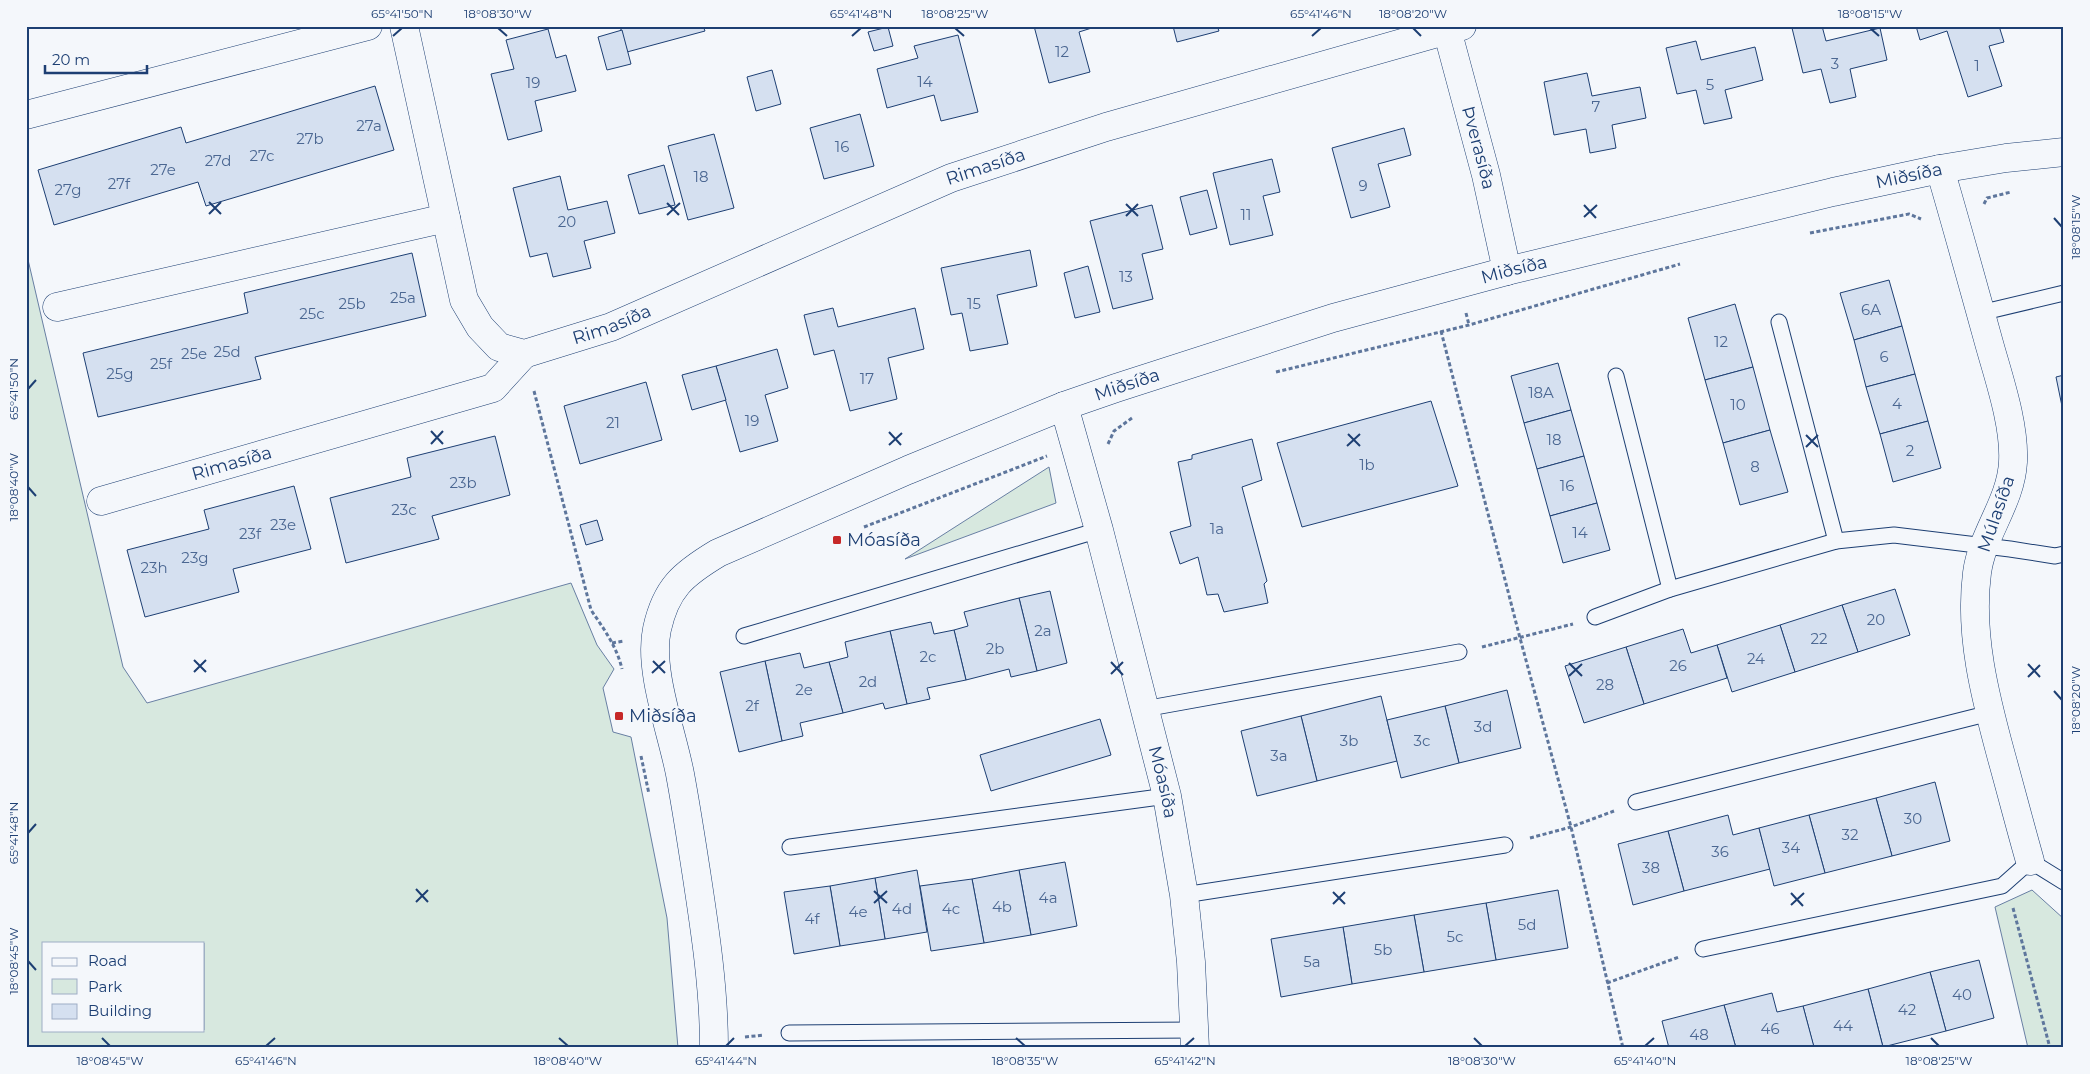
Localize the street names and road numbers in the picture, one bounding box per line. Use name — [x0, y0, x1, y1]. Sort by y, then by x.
street label: Þverasíða — [1457, 104, 1500, 191]
street label: Rimasíða — [943, 143, 1028, 190]
street label: Miðsíða — [1874, 158, 1944, 193]
street label: Miðsíða — [1479, 251, 1550, 289]
street label: Rimasíða — [570, 300, 655, 349]
street label: Miðsíða — [1091, 364, 1163, 406]
street label: Rimasíða — [189, 441, 274, 485]
street label: Múlasíða — [1973, 473, 2019, 555]
street label: Móasíða — [1144, 744, 1182, 820]

